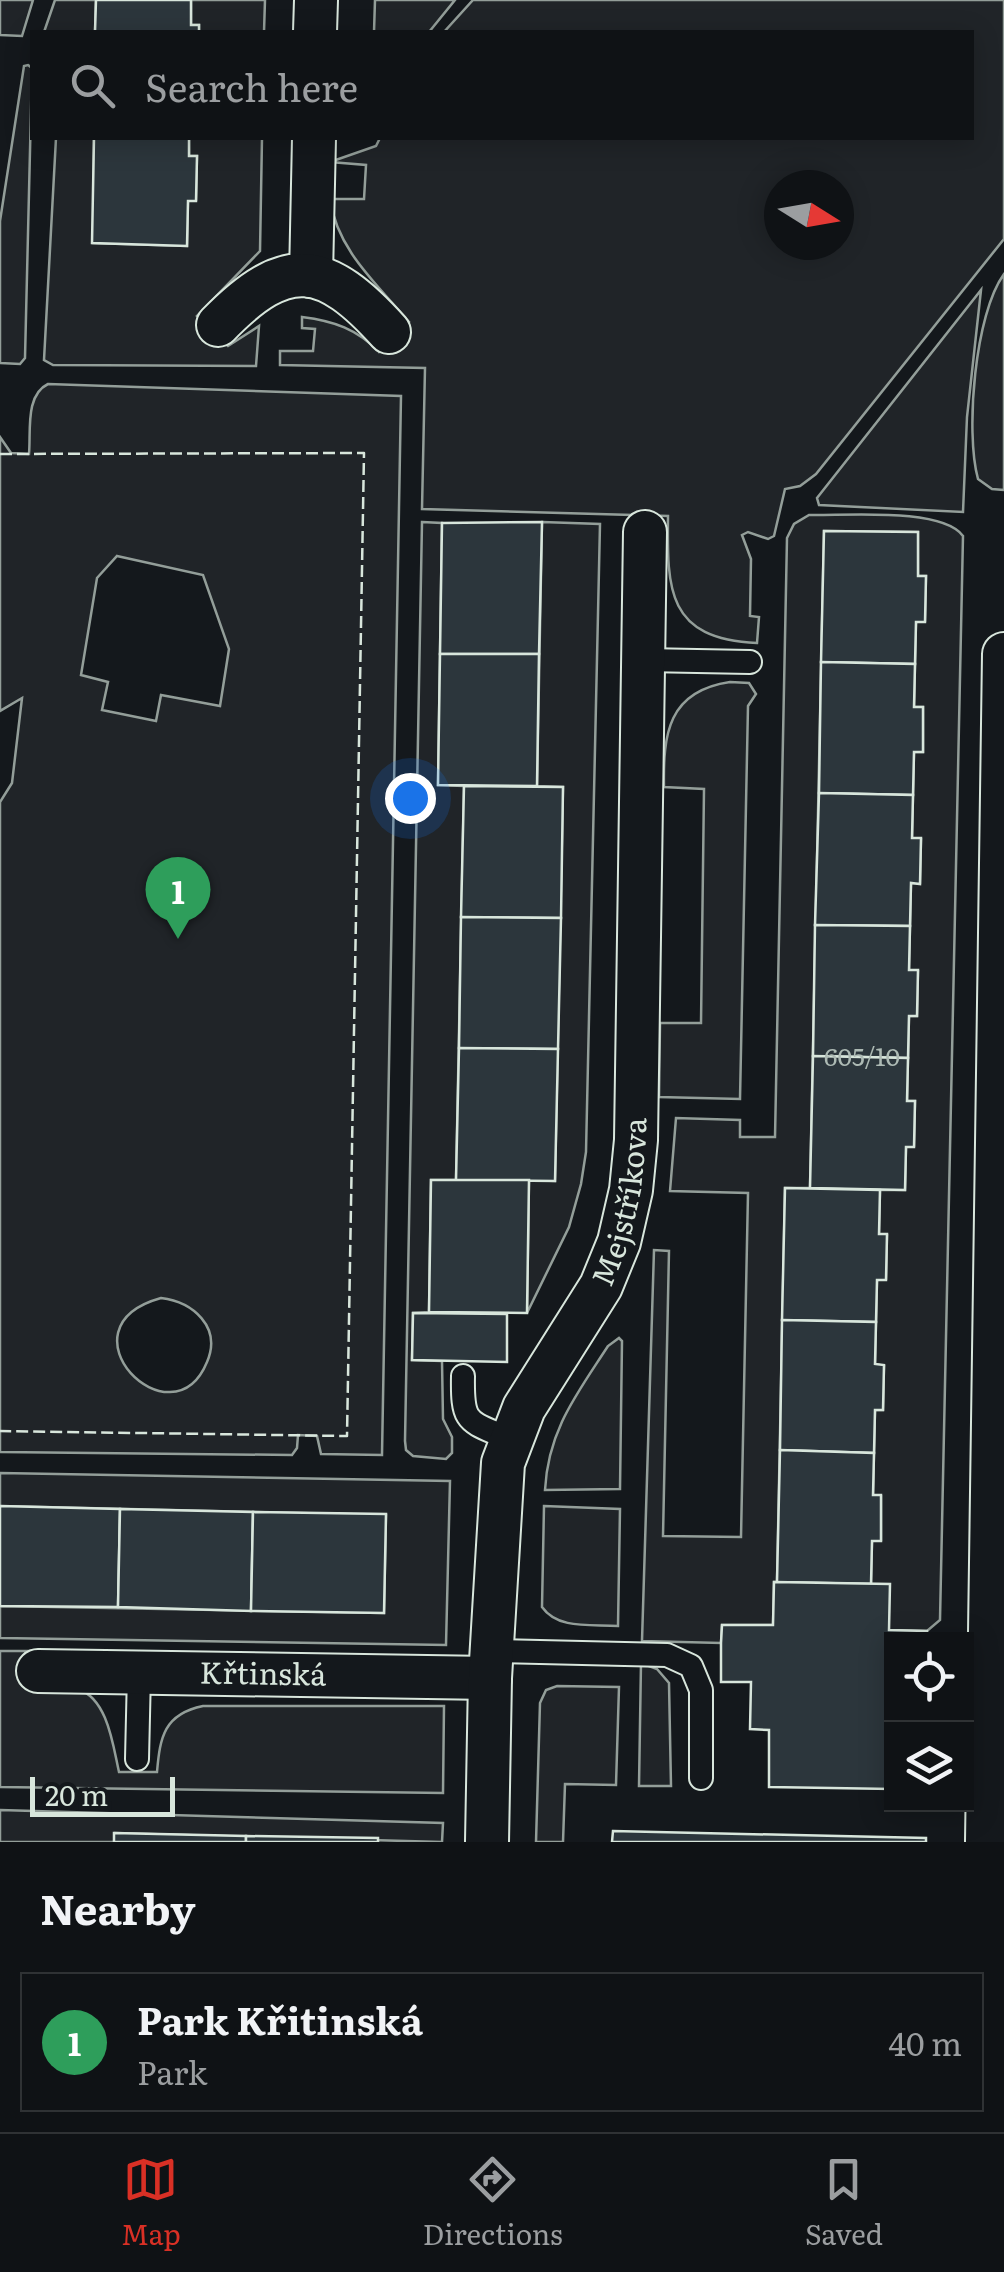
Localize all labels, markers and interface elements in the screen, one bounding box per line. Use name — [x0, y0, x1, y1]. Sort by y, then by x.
search box — [30, 30, 974, 140]
text: Search here — [145, 57, 358, 114]
icon: search — [65, 58, 120, 113]
north arrow — [764, 170, 854, 260]
your location — [385, 773, 436, 824]
pin: 1 — [146, 856, 210, 939]
house number: 605/10 — [824, 1037, 900, 1074]
street label: Mejstříkova — [578, 1117, 656, 1292]
map controls — [884, 1632, 974, 1812]
button: locate — [884, 1632, 974, 1722]
street label: Křtinská — [199, 1649, 327, 1694]
button: layers — [884, 1722, 974, 1812]
scale bar — [30, 1772, 175, 1816]
text: 20 m — [45, 1773, 108, 1815]
text: Nearby — [40, 1876, 196, 1938]
text: Park Křitinská — [137, 1990, 423, 2047]
text: 1 — [68, 2018, 81, 2066]
text: 40 m — [888, 2018, 962, 2066]
text: Park — [137, 2047, 207, 2095]
tab: Map — [121, 2152, 181, 2254]
tab: Directions — [423, 2152, 563, 2254]
tab: Saved — [805, 2152, 883, 2254]

